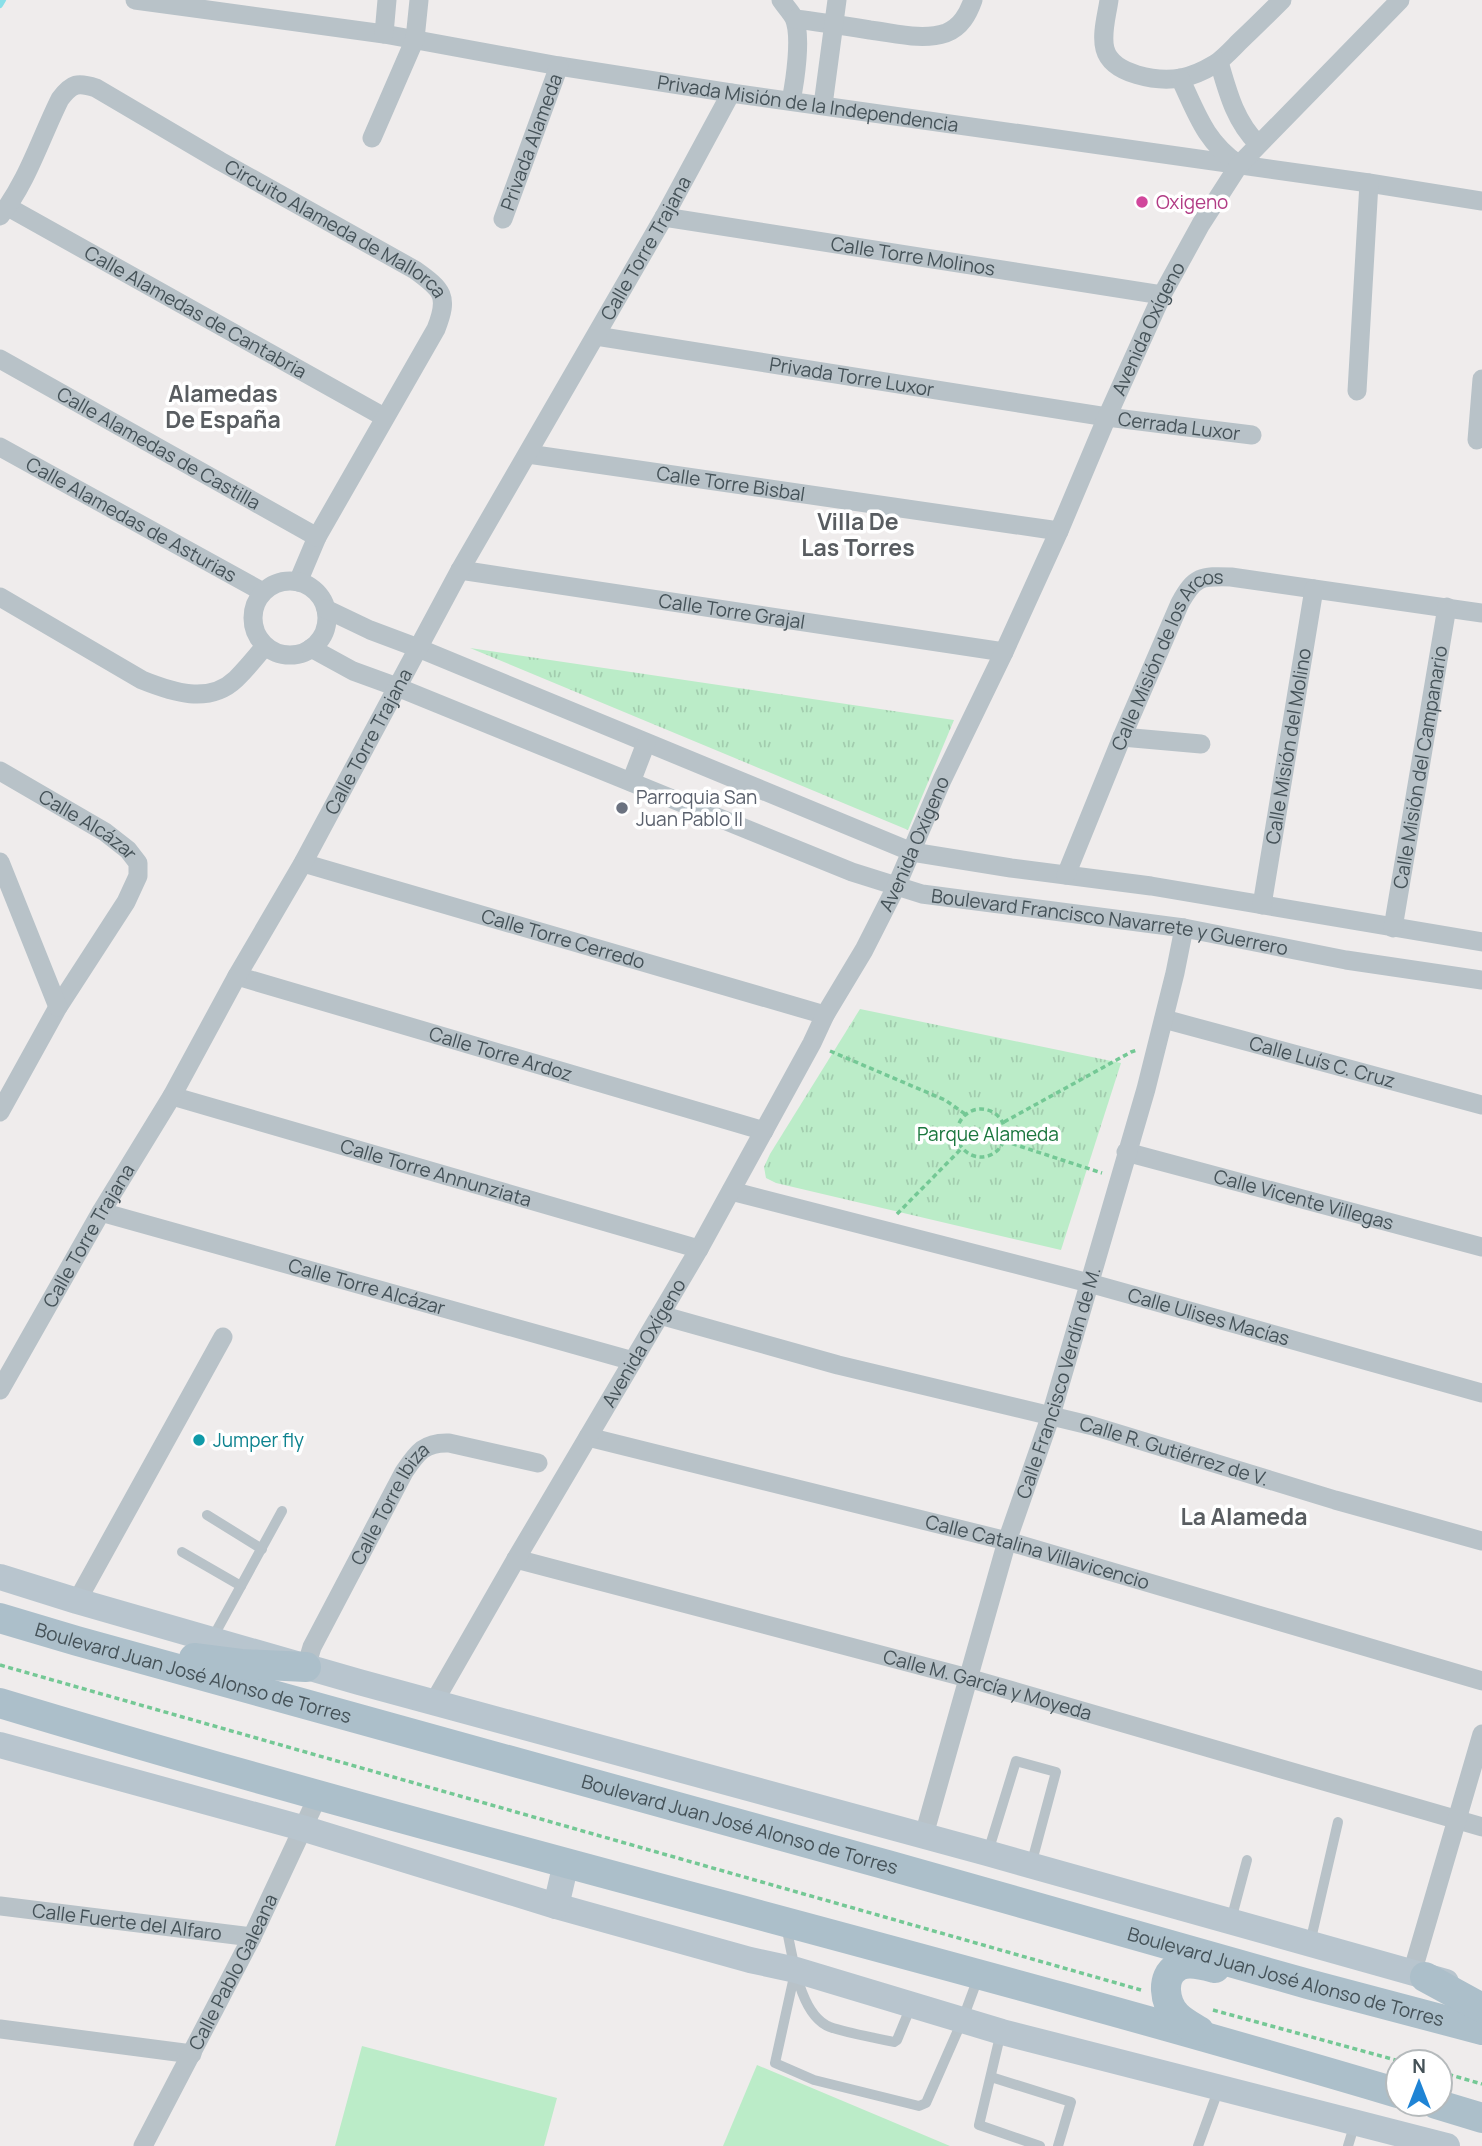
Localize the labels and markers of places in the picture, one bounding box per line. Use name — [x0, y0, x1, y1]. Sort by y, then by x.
place label: Oxigeno — [1156, 189, 1228, 215]
marker: Oxigeno — [1134, 194, 1150, 210]
place label: Parroquia San Juan Pablo II — [636, 784, 757, 832]
marker: Parroquia San Juan Pablo II — [614, 800, 630, 816]
place label: Jumper fly — [213, 1427, 304, 1453]
marker: Jumper fly — [191, 1432, 207, 1448]

